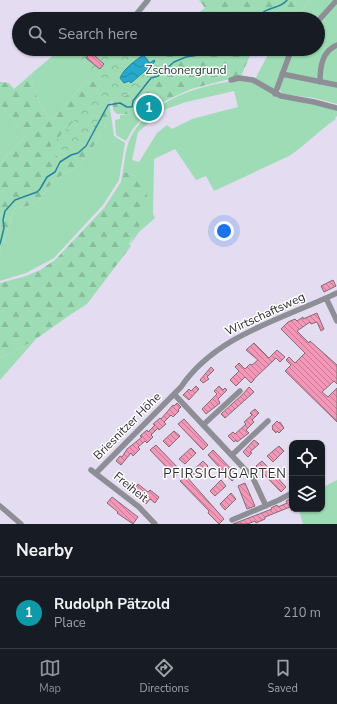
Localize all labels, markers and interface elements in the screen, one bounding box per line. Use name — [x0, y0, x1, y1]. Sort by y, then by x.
search box — [12, 12, 325, 56]
icon: search — [26, 23, 48, 45]
text: Search here — [58, 24, 138, 44]
park label: Zschonergrund — [145, 62, 227, 78]
pin: 1 — [136, 93, 162, 123]
your location — [214, 221, 234, 241]
street label: Wirtschaftsweg — [223, 289, 307, 339]
street label: Briesnitzer Höhe — [90, 389, 164, 463]
map controls — [289, 440, 325, 512]
button: locate — [289, 440, 325, 476]
district label: PFIRSICHGARTEN — [163, 465, 287, 483]
street label: Freiheit — [110, 468, 152, 506]
button: layers — [289, 476, 325, 512]
text: Nearby — [16, 539, 73, 562]
text: Rudolph Pätzold — [54, 594, 170, 614]
text: 1 — [25, 604, 33, 622]
text: 210 m — [283, 604, 321, 622]
text: Place — [54, 614, 86, 632]
tab: Map — [39, 657, 61, 696]
tab: Directions — [139, 657, 189, 696]
tab: Saved — [267, 657, 298, 696]

